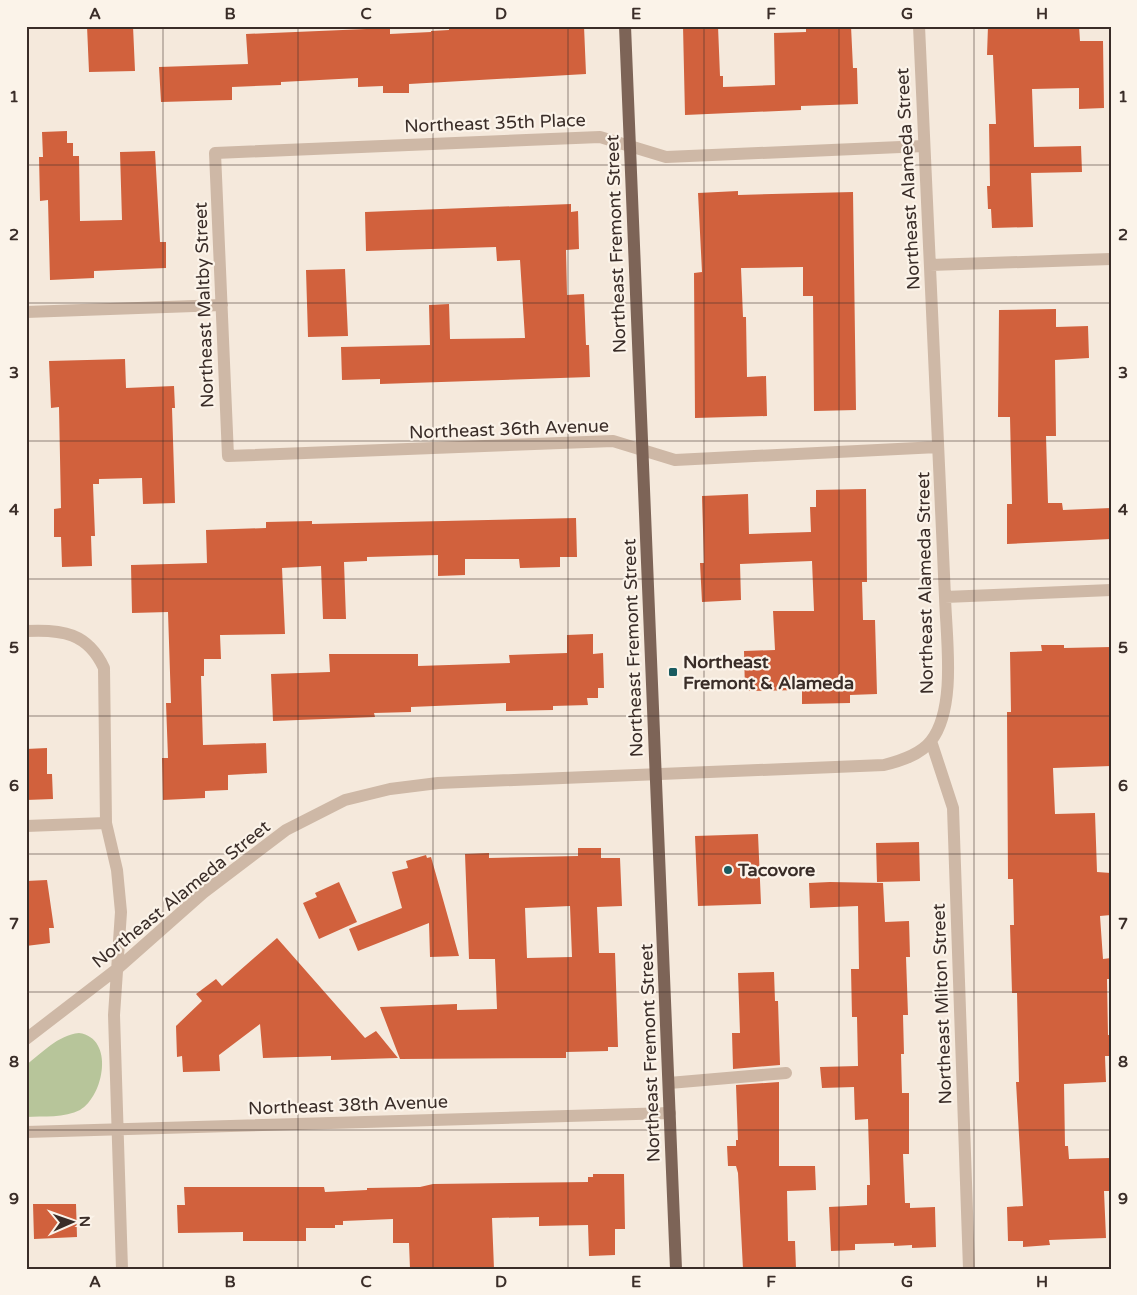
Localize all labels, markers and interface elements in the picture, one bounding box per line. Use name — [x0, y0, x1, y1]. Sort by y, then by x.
text: A — [89, 4, 101, 24]
text: B — [224, 4, 236, 24]
text: C — [360, 4, 372, 24]
text: D — [495, 4, 507, 24]
text: E — [631, 4, 641, 24]
text: F — [766, 4, 776, 24]
text: G — [901, 4, 913, 24]
text: H — [1036, 4, 1048, 24]
street label: Northeast Alameda Street — [891, 67, 925, 291]
text: 1 — [9, 87, 19, 107]
text: 1 — [1118, 87, 1128, 107]
street label: Northeast 35th Place — [404, 109, 586, 137]
street label: Northeast Fremont Street — [601, 134, 631, 354]
street label: Northeast Maltby Street — [189, 201, 219, 408]
text: 2 — [9, 225, 19, 245]
text: 2 — [1118, 225, 1128, 245]
text: 3 — [9, 363, 19, 383]
text: 3 — [1118, 363, 1128, 383]
street label: Northeast 36th Avenue — [409, 415, 609, 443]
street label: Northeast Alameda Street — [912, 471, 938, 694]
text: 4 — [9, 500, 19, 520]
text: 4 — [1118, 500, 1128, 520]
street label: Northeast Fremont Street — [618, 538, 648, 758]
text: 5 — [9, 638, 19, 658]
text: 5 — [1118, 638, 1128, 658]
place label: Northeast Fremont & Alameda — [683, 651, 854, 694]
marker: Northeast Fremont & Alameda — [667, 666, 679, 678]
text: 6 — [9, 776, 19, 796]
text: 6 — [1118, 776, 1128, 796]
street label: Northeast Alameda Street — [88, 815, 274, 973]
place label: Tacovore — [737, 859, 815, 881]
marker: Tacovore — [722, 864, 734, 876]
street label: Northeast Milton Street — [927, 903, 957, 1105]
text: 7 — [9, 914, 19, 934]
text: 7 — [1118, 914, 1128, 934]
street label: Northeast Fremont Street — [635, 943, 665, 1163]
text: 8 — [9, 1052, 19, 1072]
text: 8 — [1118, 1052, 1128, 1072]
street label: Northeast 38th Avenue — [248, 1091, 448, 1119]
text: 9 — [9, 1189, 19, 1209]
text: 9 — [1118, 1189, 1128, 1209]
north arrow — [48, 1198, 98, 1248]
text: N — [76, 1216, 93, 1227]
text: A — [89, 1272, 101, 1292]
text: B — [224, 1272, 236, 1292]
text: C — [360, 1272, 372, 1292]
text: D — [495, 1272, 507, 1292]
text: E — [631, 1272, 641, 1292]
text: F — [766, 1272, 776, 1292]
text: G — [901, 1272, 913, 1292]
text: H — [1036, 1272, 1048, 1292]

